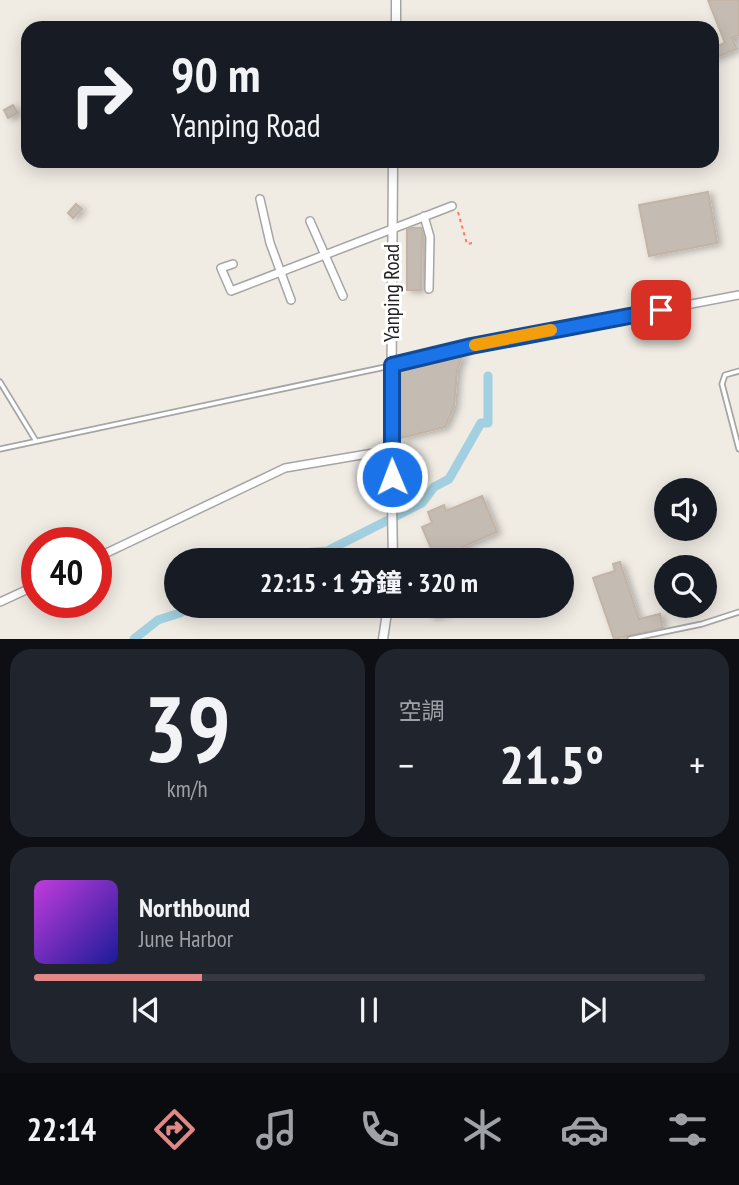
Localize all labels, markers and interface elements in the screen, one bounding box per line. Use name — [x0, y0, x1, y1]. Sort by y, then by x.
text: 90 m — [171, 42, 260, 106]
icon: right — [56, 49, 147, 140]
text: Yanping Road — [171, 104, 321, 146]
street label: Yanping Road — [378, 244, 405, 342]
pin — [631, 280, 691, 340]
icon: arrive — [642, 291, 680, 329]
position arrow — [355, 440, 429, 514]
map controls — [654, 478, 717, 618]
button: sound — [654, 478, 717, 541]
speed limit sign: 40 — [21, 527, 112, 618]
button: search — [654, 555, 717, 618]
text: 22:15 · 1 分鐘 · 320 m — [260, 566, 478, 599]
text: 39 — [144, 669, 231, 787]
text: 空調 — [399, 696, 445, 725]
text: 21.5° — [499, 731, 604, 798]
text: − — [399, 740, 414, 789]
text: + — [689, 740, 705, 789]
text: km/h — [167, 774, 208, 803]
text: Northbound — [139, 891, 250, 924]
text: June Harbor — [139, 924, 233, 953]
icon: previous — [127, 991, 165, 1029]
icon: pause — [350, 991, 388, 1029]
icon: next — [574, 991, 612, 1029]
icon: directions — [150, 1105, 199, 1154]
icon: music — [252, 1105, 301, 1154]
icon: phone — [355, 1105, 404, 1154]
icon: climate — [458, 1105, 507, 1154]
icon: car — [560, 1105, 609, 1154]
icon: filters — [663, 1105, 712, 1154]
text: 22:14 — [27, 1108, 96, 1150]

